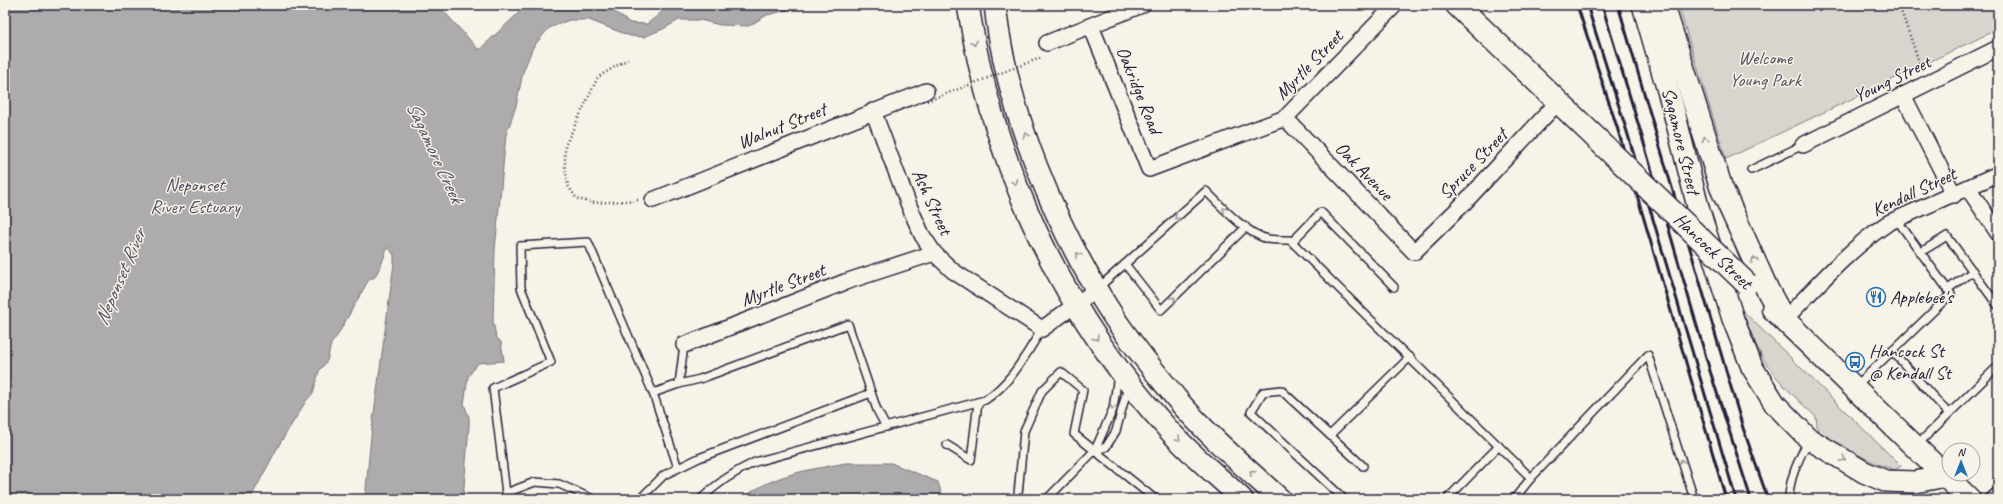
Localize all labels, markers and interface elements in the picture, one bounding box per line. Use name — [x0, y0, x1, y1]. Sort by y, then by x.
street label: Myrtle Street — [1270, 24, 1349, 105]
one-way arrow — [970, 40, 978, 47]
street label: Oakridge Road — [1111, 43, 1169, 140]
park label: Welcome Young Park — [1729, 46, 1803, 92]
street label: Young Street — [1849, 49, 1936, 108]
street label: Sagamore Street — [1656, 85, 1706, 199]
street label: Walnut Street — [734, 96, 832, 155]
water label: Sagamore Creek — [401, 98, 471, 210]
street label: Spruce Street — [1433, 122, 1515, 205]
one-way arrow — [1023, 132, 1031, 139]
street label: Oak Avenue — [1330, 136, 1399, 207]
one-way arrow — [1701, 136, 1710, 143]
street label: Kendall Street — [1868, 161, 1962, 222]
street label: Ash Street — [906, 165, 958, 240]
park label: Neponset River Estuary — [150, 173, 241, 219]
one-way arrow — [1010, 178, 1018, 185]
street label: Hancock Street — [1668, 207, 1759, 296]
one-way arrow — [1223, 208, 1230, 215]
one-way arrow — [1174, 212, 1182, 220]
water label: Neponset River — [89, 222, 153, 329]
one-way arrow — [1075, 252, 1082, 259]
one-way arrow — [1751, 256, 1759, 264]
street label: Myrtle Street — [738, 257, 830, 312]
place label: Applebee's — [1890, 285, 1955, 309]
restaurant icon: Applebee's — [1865, 286, 1887, 308]
one-way arrow — [1168, 296, 1176, 304]
one-way arrow — [1091, 334, 1099, 341]
place label: Hancock St @ Kendall St — [1869, 339, 1953, 385]
bus stop icon: Hancock St @ Kendall St — [1844, 351, 1866, 373]
one-way arrow — [1109, 404, 1117, 410]
one-way arrow — [1173, 434, 1180, 442]
north arrow — [1941, 442, 1981, 482]
text: N — [1958, 445, 1967, 459]
one-way arrow — [1839, 454, 1846, 462]
one-way arrow — [1678, 459, 1687, 466]
one-way arrow — [1249, 470, 1256, 477]

